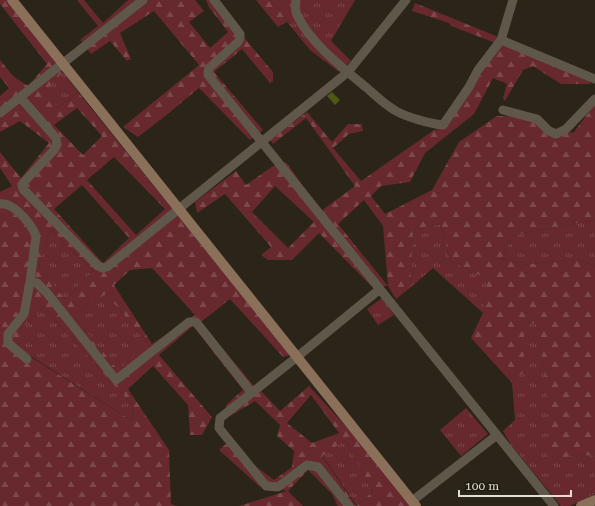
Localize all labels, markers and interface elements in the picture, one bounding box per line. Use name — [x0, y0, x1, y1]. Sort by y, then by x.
scale bar — [459, 472, 571, 498]
text: 100 m — [465, 479, 499, 493]

